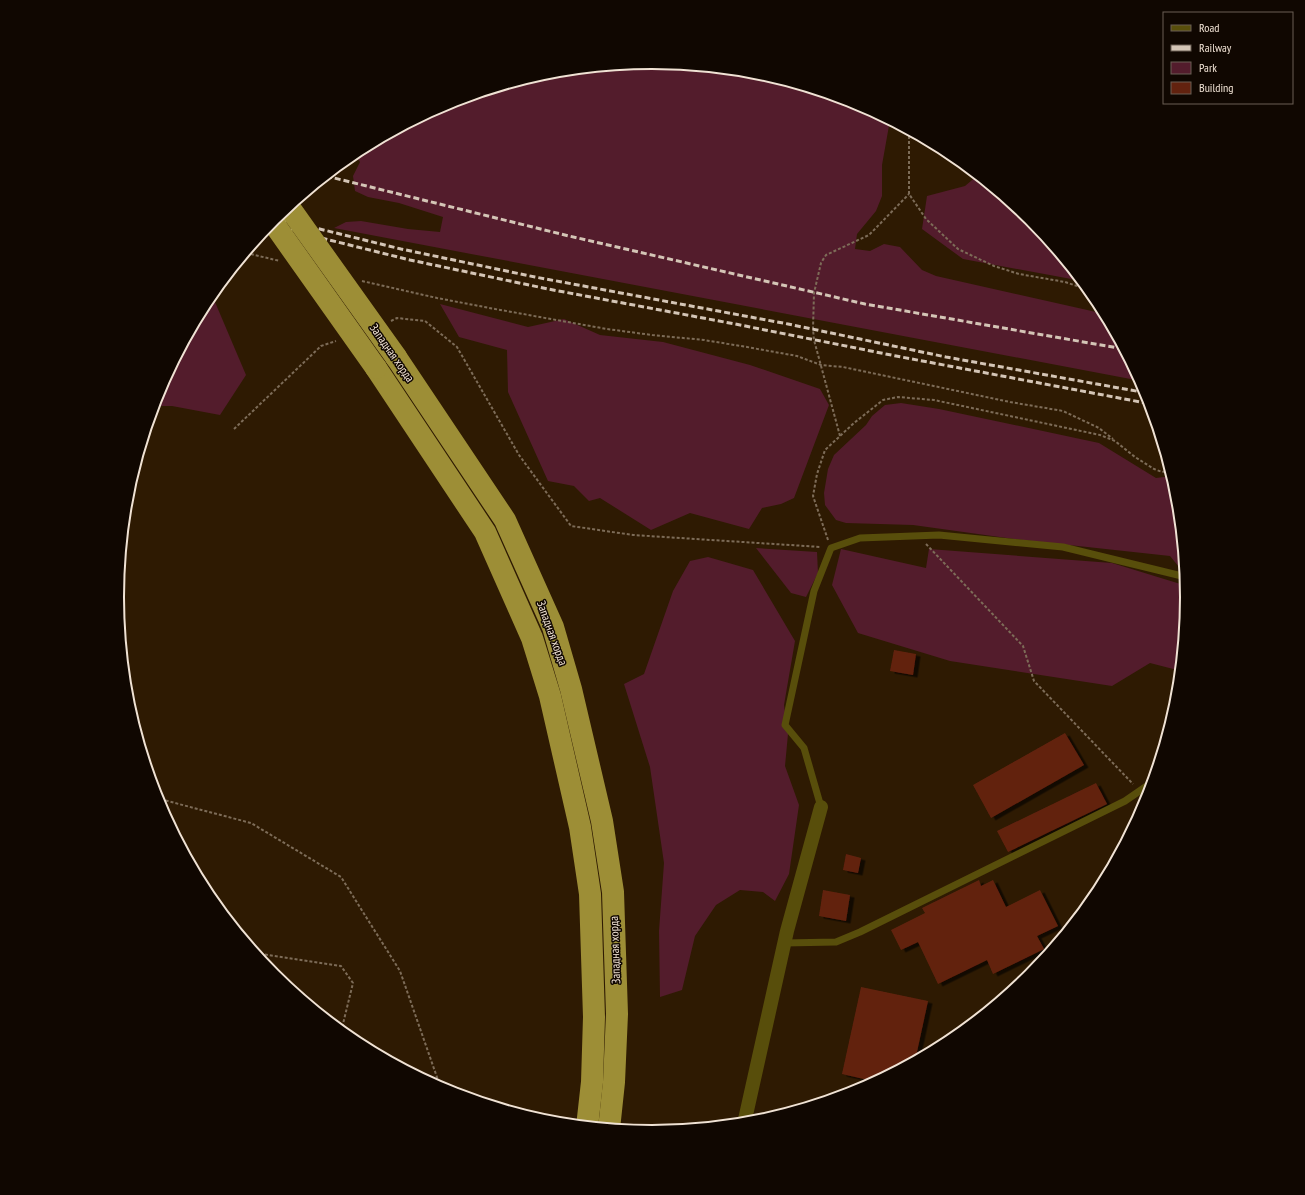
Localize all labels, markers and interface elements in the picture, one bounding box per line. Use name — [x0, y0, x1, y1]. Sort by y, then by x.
legend — [1163, 12, 1293, 104]
text: Road — [1199, 20, 1219, 35]
text: Railway — [1199, 40, 1232, 55]
text: Park — [1199, 60, 1217, 75]
text: Building — [1199, 80, 1234, 95]
street label: Западная хорда — [367, 321, 418, 385]
street label: Западная хорда — [534, 598, 571, 667]
street label: Западная хорда — [606, 916, 623, 984]

